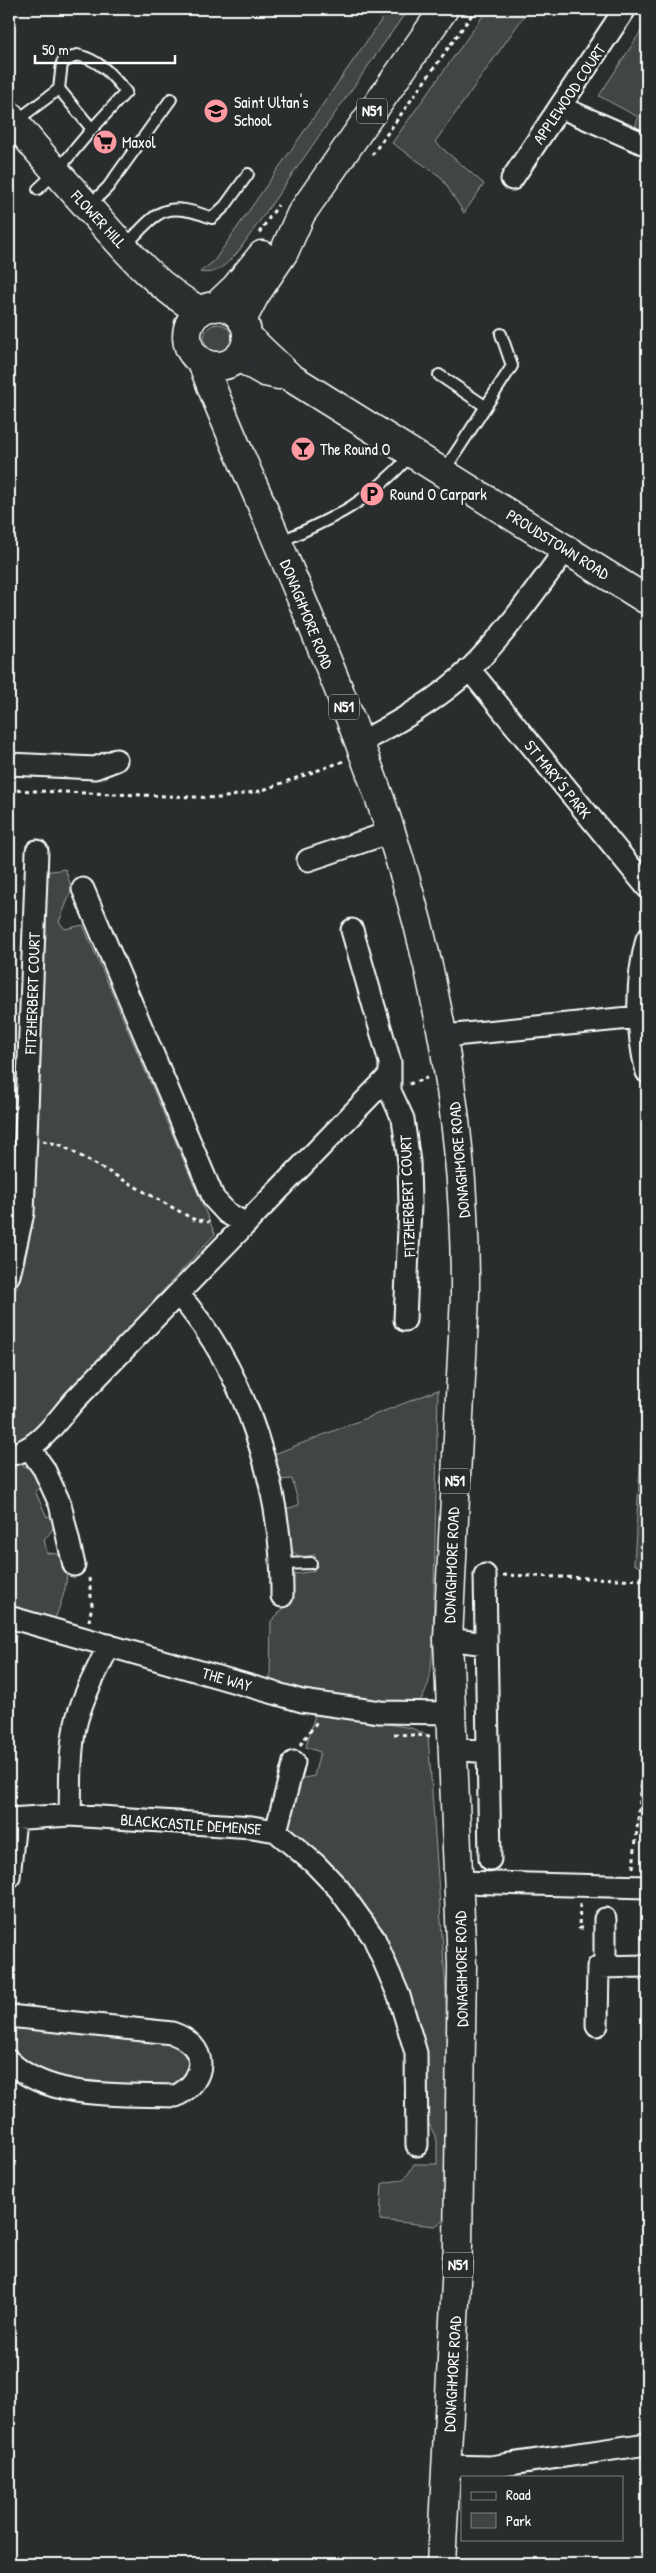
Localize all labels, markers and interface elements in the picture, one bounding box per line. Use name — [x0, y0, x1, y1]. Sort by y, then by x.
scale bar — [35, 32, 175, 64]
text: 50 m — [42, 39, 69, 60]
street label: APPLEWOOD COURT — [527, 39, 611, 148]
place label: Saint Ultan's School — [234, 91, 308, 131]
school or university icon: Saint Ultan's School — [203, 98, 229, 124]
road number: N51 — [357, 98, 387, 124]
supermarket icon: Maxol — [92, 129, 118, 155]
place label: Maxol — [122, 131, 156, 153]
street label: FLOWER HILL — [66, 184, 132, 253]
bar icon: The Round O — [290, 436, 316, 462]
place label: The Round O — [320, 438, 391, 460]
parking icon: Round O Carpark — [359, 481, 385, 507]
place label: Round O Carpark — [390, 483, 487, 505]
street label: PROUDSTOWN ROAD — [502, 504, 614, 585]
street label: DONAGHMORE ROAD — [275, 556, 339, 672]
road number: N51 — [329, 694, 359, 720]
street label: ST MARY'S PARK — [520, 735, 597, 823]
street label: FITZHERBERT COURT — [19, 931, 45, 1055]
street label: DONAGHMORE ROAD — [443, 1101, 475, 1219]
street label: FITZHERBERT COURT — [394, 1134, 420, 1258]
road number: N51 — [440, 1468, 470, 1494]
street label: DONAGHMORE ROAD — [438, 1506, 464, 1623]
street label: THE WAY — [200, 1661, 254, 1697]
street label: BLACKCASTLE DEMENSE — [120, 1808, 262, 1840]
street label: DONAGHMORE ROAD — [449, 1910, 473, 2027]
road number: N51 — [443, 2252, 473, 2278]
street label: DONAGHMORE ROAD — [438, 2315, 466, 2432]
legend — [461, 2476, 624, 2540]
text: Road — [506, 2484, 531, 2505]
text: Park — [506, 2510, 531, 2531]

